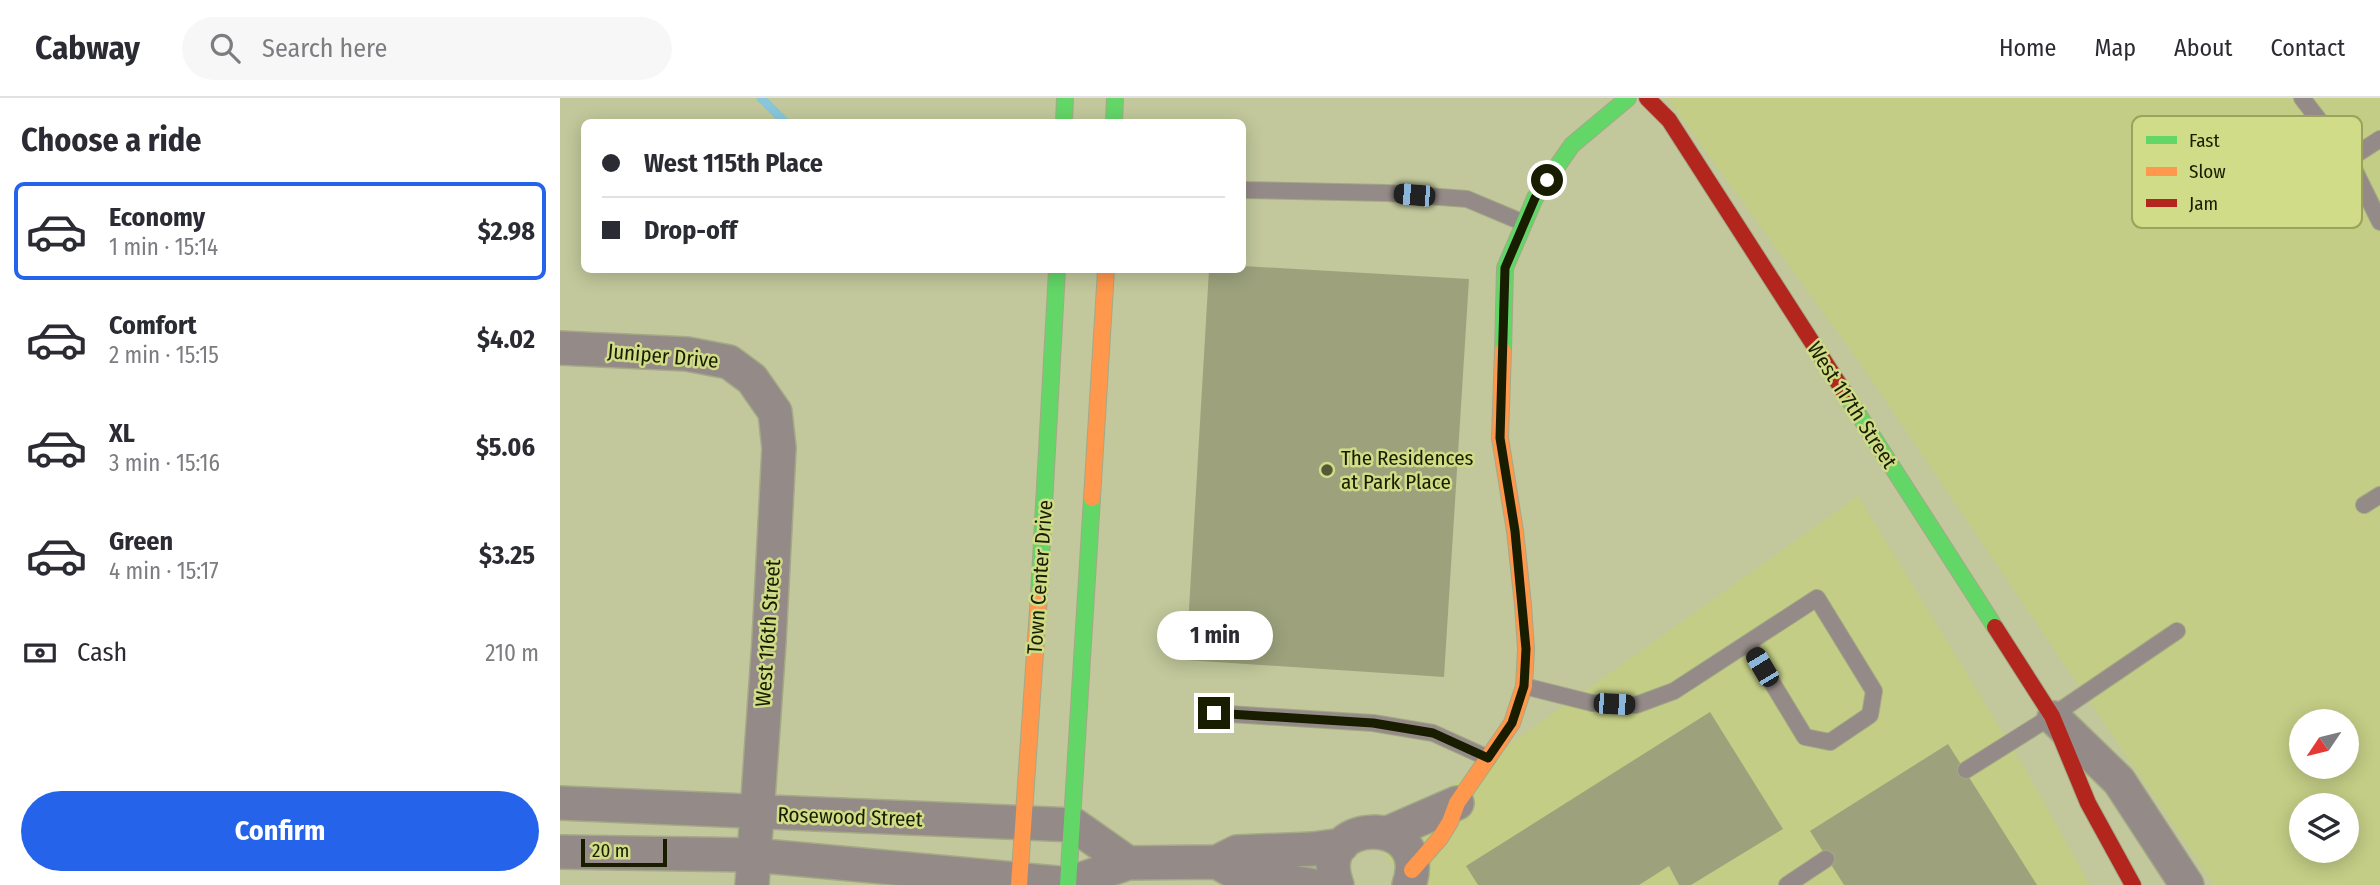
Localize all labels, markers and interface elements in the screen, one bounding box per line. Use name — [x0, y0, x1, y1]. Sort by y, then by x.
search box — [182, 17, 672, 80]
text: Cabway — [35, 28, 140, 68]
icon: search — [206, 29, 244, 67]
text: Search here — [262, 33, 387, 64]
text: Home — [1999, 34, 2056, 62]
text: Map — [2094, 34, 2136, 62]
text: About — [2174, 34, 2232, 62]
text: Contact — [2270, 34, 2345, 62]
legend — [2132, 116, 2362, 228]
text: Choose a ride — [21, 121, 202, 159]
text: Fast — [2189, 129, 2220, 152]
text: West 115th Place — [644, 148, 823, 179]
text: Slow — [2189, 160, 2226, 183]
route start — [1531, 164, 1563, 196]
car — [1393, 183, 1436, 207]
text: Jam — [2189, 192, 2218, 215]
icon: car — [25, 200, 88, 263]
text: Economy — [109, 202, 205, 233]
text: Drop-off — [644, 215, 737, 246]
text: $2.98 — [478, 216, 535, 247]
text: 1 min · 15:14 — [109, 233, 218, 261]
icon: car — [25, 308, 88, 371]
text: Comfort — [109, 310, 197, 341]
text: $4.02 — [477, 324, 535, 355]
street label: West 117th Street — [1801, 337, 1903, 473]
street label: Juniper Drive — [606, 338, 720, 374]
text: 2 min · 15:15 — [109, 341, 219, 369]
icon: car — [25, 416, 88, 479]
text: XL — [109, 418, 135, 449]
text: $5.06 — [476, 432, 535, 463]
place label: The Residences at Park Place — [1341, 445, 1474, 495]
text: 3 min · 15:16 — [109, 449, 220, 477]
marker: The Residences at Park Place — [1319, 462, 1335, 478]
street label: Town Center Drive — [1022, 499, 1058, 655]
icon: car — [25, 524, 88, 587]
text: Green — [109, 526, 173, 557]
text: $3.25 — [479, 540, 535, 571]
text: 4 min · 15:17 — [109, 557, 219, 585]
street label: West 116th Street — [750, 558, 786, 708]
callout: 1 min — [1156, 612, 1272, 660]
text: 1 min — [1190, 621, 1240, 649]
icon: cash — [21, 634, 59, 672]
text: Cash — [77, 637, 127, 668]
text: 210 m — [485, 639, 539, 667]
car — [1743, 644, 1782, 690]
car — [1593, 692, 1636, 716]
route end — [1198, 697, 1230, 729]
north arrow — [2289, 709, 2359, 779]
map controls — [2289, 709, 2359, 863]
button: Confirm — [21, 791, 539, 871]
button: layers — [2289, 793, 2359, 863]
street label: Rosewood Street — [777, 801, 923, 833]
scale bar — [581, 836, 667, 868]
text: 20 m — [592, 839, 629, 862]

